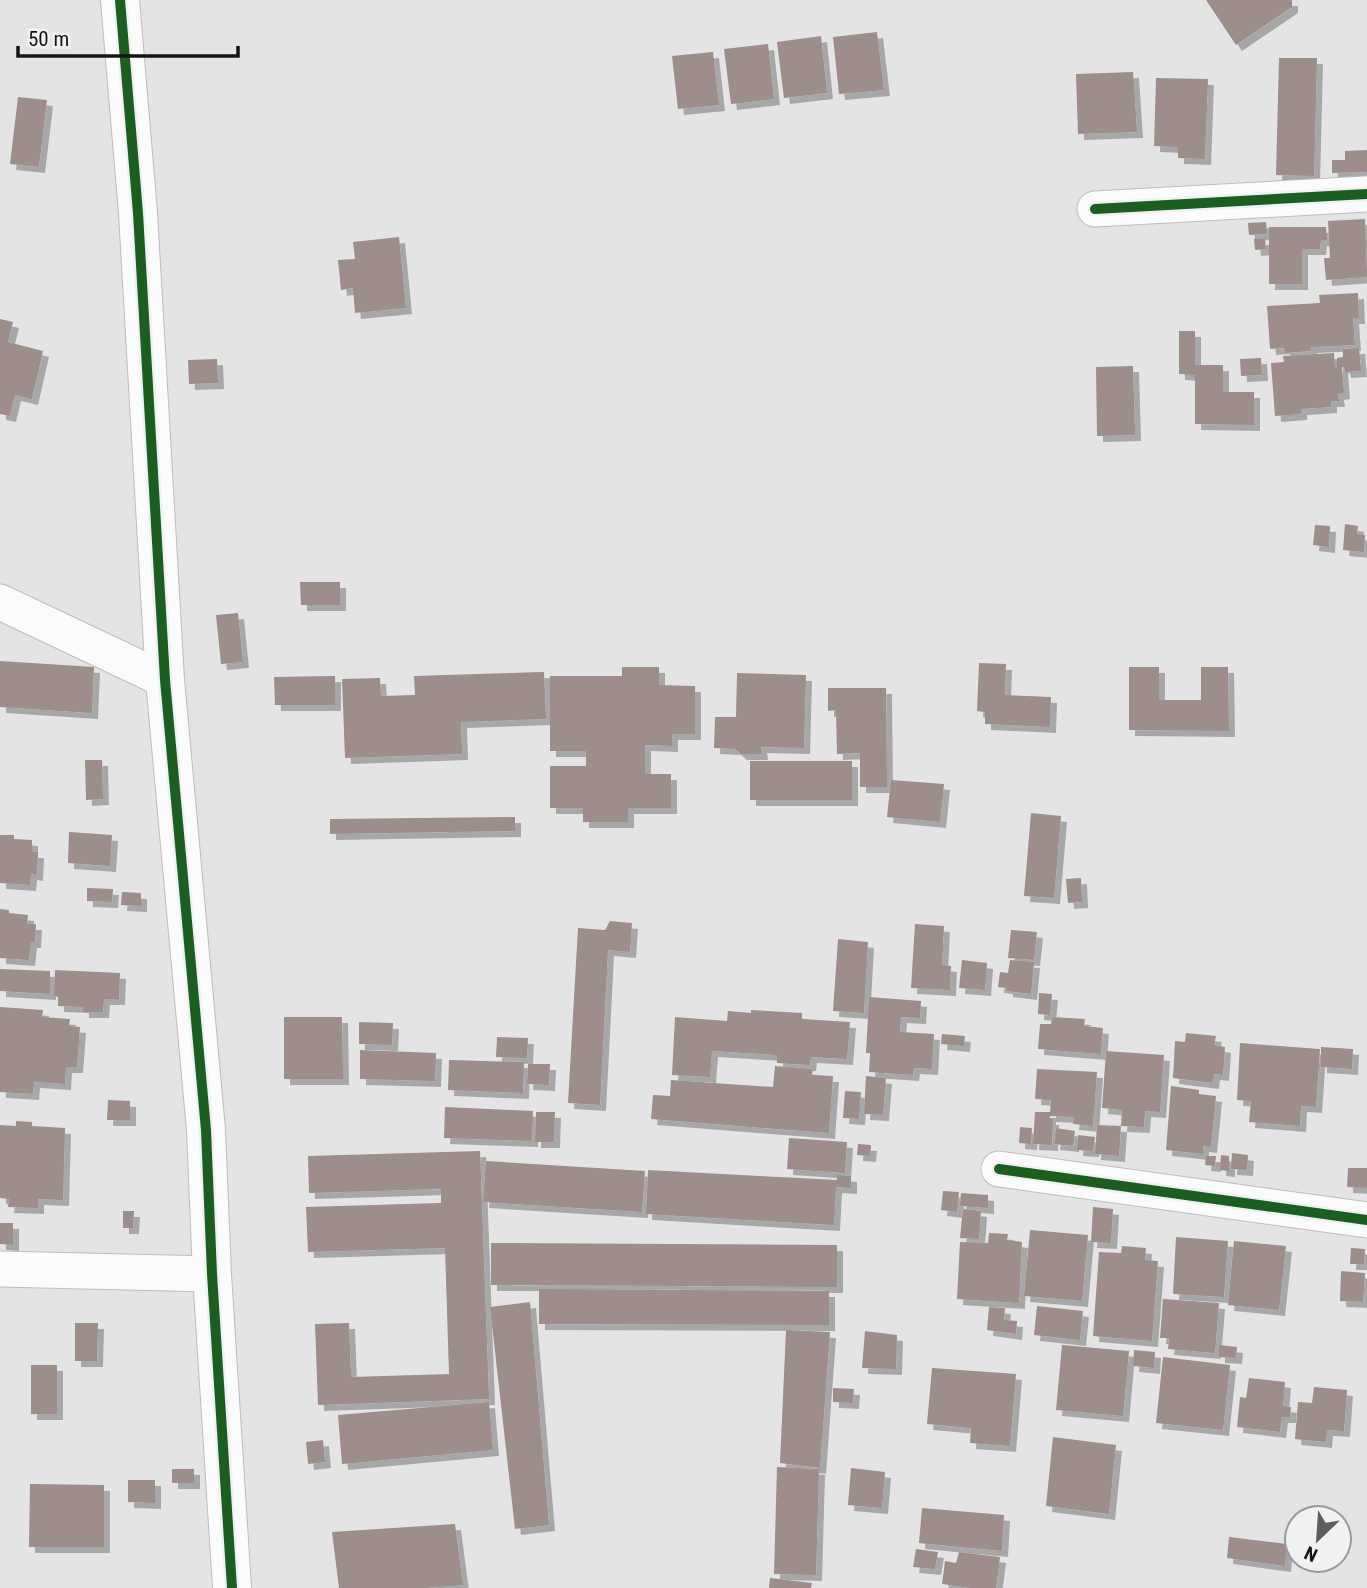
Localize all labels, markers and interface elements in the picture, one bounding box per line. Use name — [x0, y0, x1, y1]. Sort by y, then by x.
scale bar — [18, 14, 238, 58]
text: 50 m — [28, 27, 69, 51]
north arrow — [1283, 1504, 1353, 1574]
text: N — [1301, 1541, 1321, 1567]

